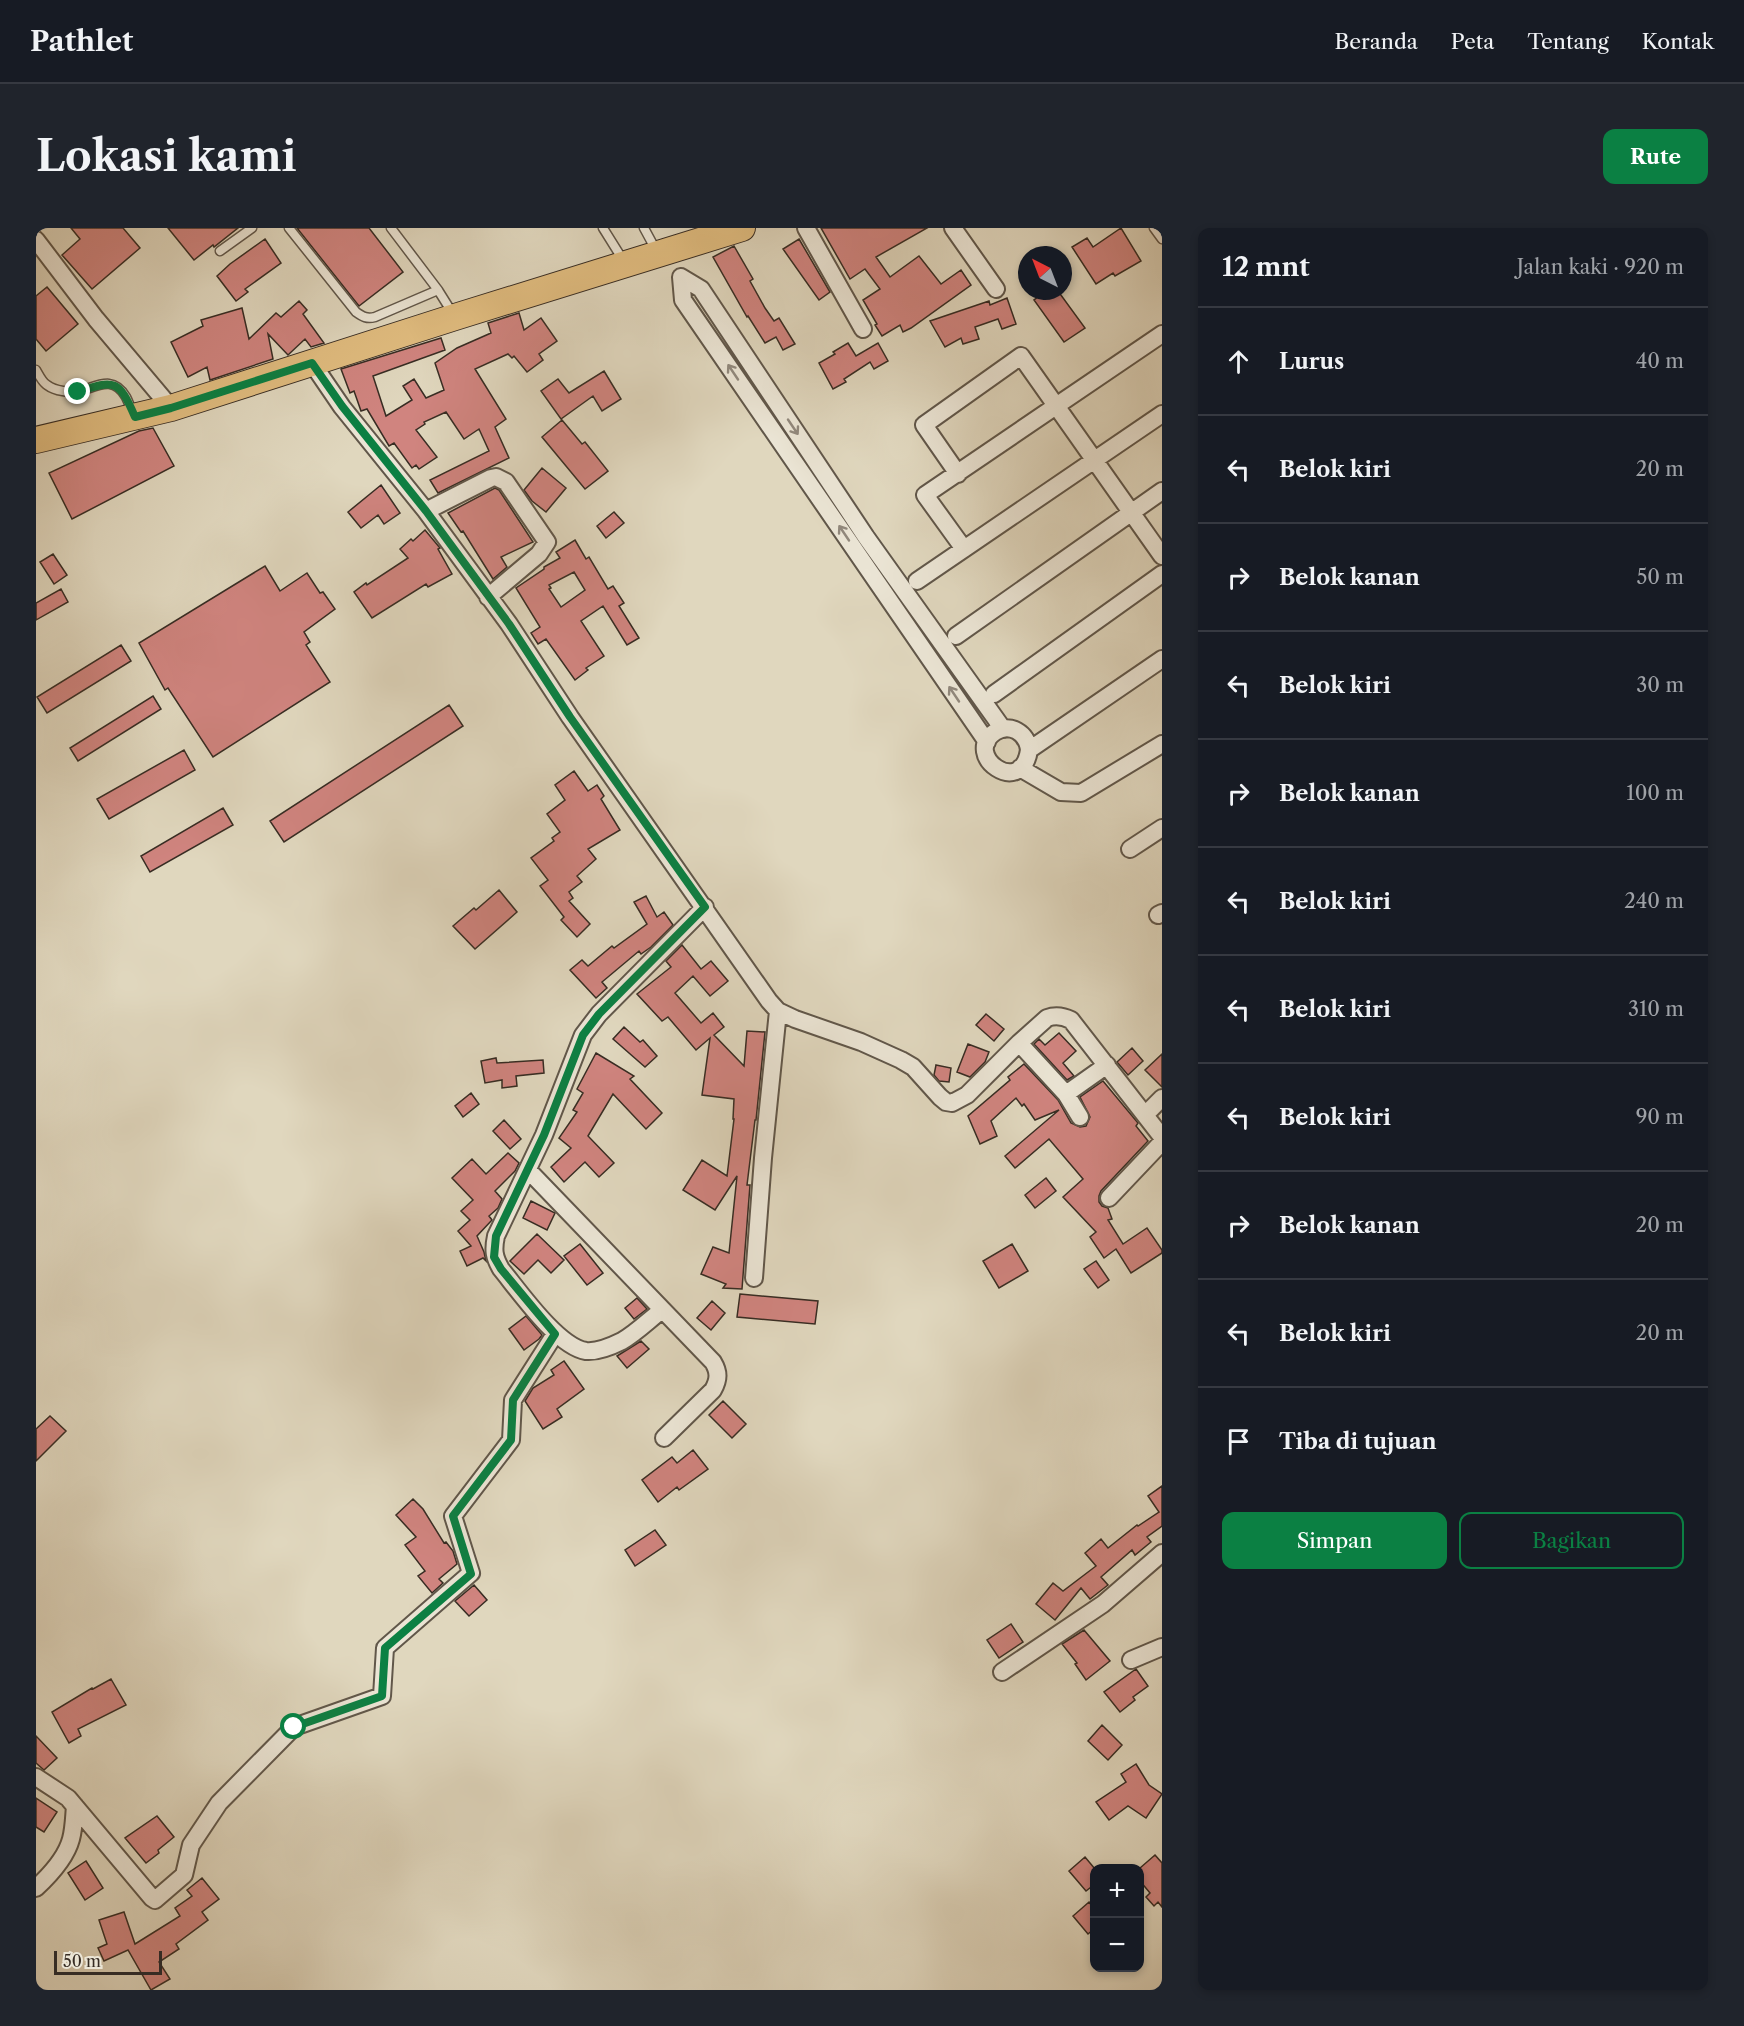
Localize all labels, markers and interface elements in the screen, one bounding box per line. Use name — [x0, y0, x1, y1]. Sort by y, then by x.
text: Pathlet — [30, 24, 133, 58]
text: Beranda — [1335, 29, 1418, 54]
text: Peta — [1451, 29, 1494, 54]
text: Tentang — [1527, 29, 1609, 54]
text: Kontak — [1642, 29, 1714, 54]
button: Rute — [1603, 129, 1708, 184]
text: Lokasi kami — [36, 130, 297, 182]
north arrow — [1018, 246, 1072, 300]
text: 12 mnt — [1222, 251, 1310, 283]
text: Jalan kaki · 920 m — [1517, 255, 1684, 279]
icon: ahead — [1222, 345, 1255, 378]
text: Lurus — [1279, 348, 1344, 375]
text: 40 m — [1636, 349, 1684, 373]
one-way arrow — [727, 365, 739, 381]
route end — [64, 378, 90, 404]
one-way arrow — [787, 418, 799, 435]
icon: left — [1222, 453, 1255, 486]
text: Belok kiri — [1279, 456, 1391, 483]
text: 20 m — [1636, 457, 1684, 481]
one-way arrow — [837, 525, 849, 542]
icon: right — [1222, 561, 1255, 594]
text: Belok kanan — [1279, 564, 1420, 591]
text: 50 m — [1637, 565, 1684, 589]
icon: left — [1222, 669, 1255, 702]
text: Belok kiri — [1279, 672, 1391, 699]
text: 30 m — [1636, 673, 1684, 697]
one-way arrow — [948, 686, 960, 703]
icon: right — [1222, 777, 1255, 810]
text: Belok kanan — [1279, 780, 1420, 807]
text: 100 m — [1626, 781, 1684, 805]
icon: left — [1222, 885, 1255, 918]
text: Belok kiri — [1279, 888, 1391, 915]
text: 240 m — [1624, 889, 1684, 913]
icon: left — [1222, 993, 1255, 1026]
text: Belok kiri — [1279, 996, 1391, 1023]
text: 310 m — [1628, 997, 1684, 1021]
icon: left — [1222, 1101, 1255, 1134]
text: Belok kiri — [1279, 1104, 1391, 1131]
text: 90 m — [1636, 1105, 1684, 1129]
icon: right — [1222, 1209, 1255, 1242]
text: Belok kanan — [1279, 1212, 1420, 1239]
text: 20 m — [1636, 1213, 1684, 1237]
icon: left — [1222, 1317, 1255, 1350]
text: Belok kiri — [1279, 1320, 1391, 1347]
text: 20 m — [1636, 1321, 1684, 1345]
icon: arrive — [1222, 1425, 1255, 1458]
text: Tiba di tujuan — [1279, 1428, 1437, 1455]
button: Simpan — [1222, 1512, 1447, 1569]
button: Bagikan — [1459, 1512, 1684, 1569]
route start — [280, 1713, 306, 1739]
map controls — [1090, 1864, 1144, 1972]
button: + — [1090, 1864, 1144, 1918]
button: − — [1090, 1918, 1144, 1972]
scale bar — [54, 1948, 162, 1976]
text: 50 m — [63, 1951, 101, 1971]

